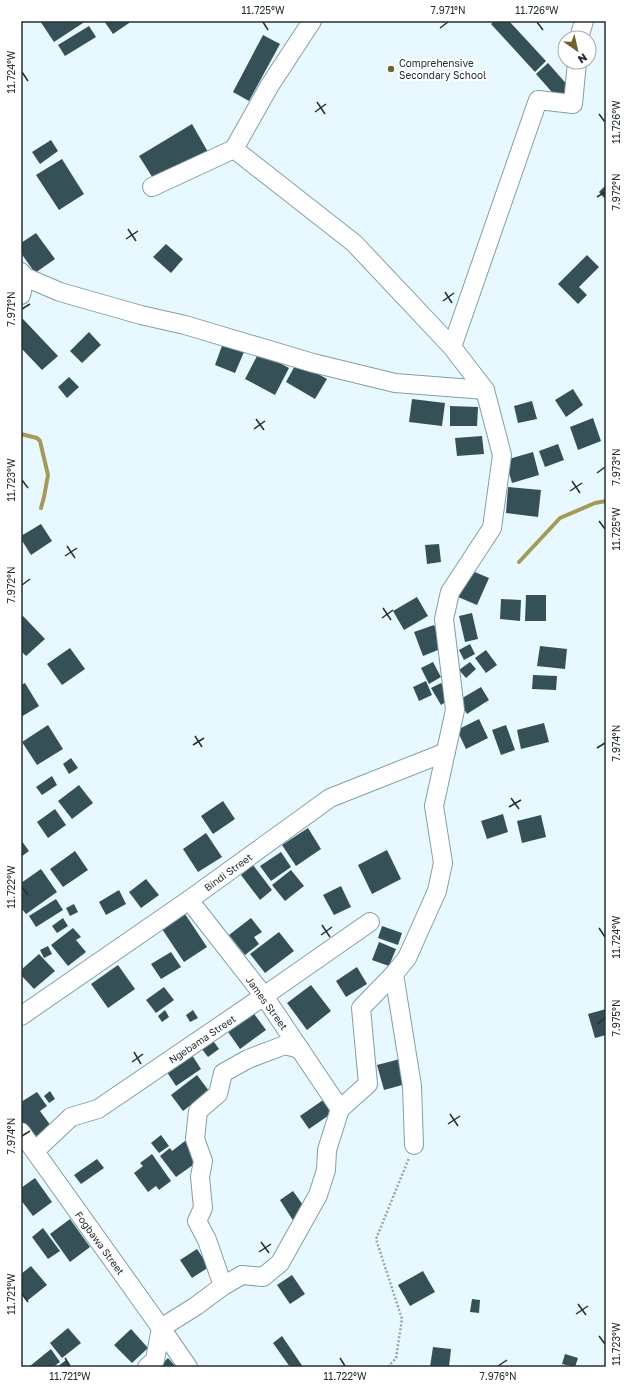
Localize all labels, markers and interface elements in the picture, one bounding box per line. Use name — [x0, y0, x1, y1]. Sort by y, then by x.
text: 11.725°W — [241, 4, 285, 16]
text: 7.971°N — [430, 4, 466, 16]
text: 11.726°W — [515, 4, 559, 16]
north arrow — [557, 30, 597, 70]
text: 11.724°W — [5, 50, 17, 93]
text: N — [576, 51, 590, 66]
place label: Comprehensive Secondary School — [399, 57, 486, 81]
marker: Comprehensive Secondary School — [386, 64, 396, 74]
text: 11.726°W — [610, 100, 622, 144]
text: 7.972°N — [610, 174, 622, 210]
text: 7.971°N — [5, 291, 17, 327]
text: 7.973°N — [610, 449, 622, 486]
text: 11.723°W — [5, 458, 17, 502]
text: 11.725°W — [610, 507, 622, 551]
text: 7.972°N — [5, 567, 17, 603]
text: 7.974°N — [610, 725, 622, 761]
street label: Bindi Street — [202, 851, 254, 893]
text: 11.722°W — [5, 865, 17, 909]
text: 11.724°W — [610, 915, 622, 958]
street label: James Street — [244, 974, 290, 1032]
text: 7.975°N — [610, 1000, 622, 1036]
street label: Ngebama Street — [166, 1012, 238, 1066]
text: 7.974°N — [5, 1118, 17, 1154]
street label: Fogbawa Street — [73, 1209, 127, 1277]
text: 11.721°W — [5, 1273, 17, 1315]
text: 11.723°W — [610, 1322, 622, 1366]
text: 11.721°W — [49, 1370, 91, 1382]
text: 11.722°W — [323, 1370, 367, 1382]
text: 7.976°N — [479, 1370, 517, 1382]

